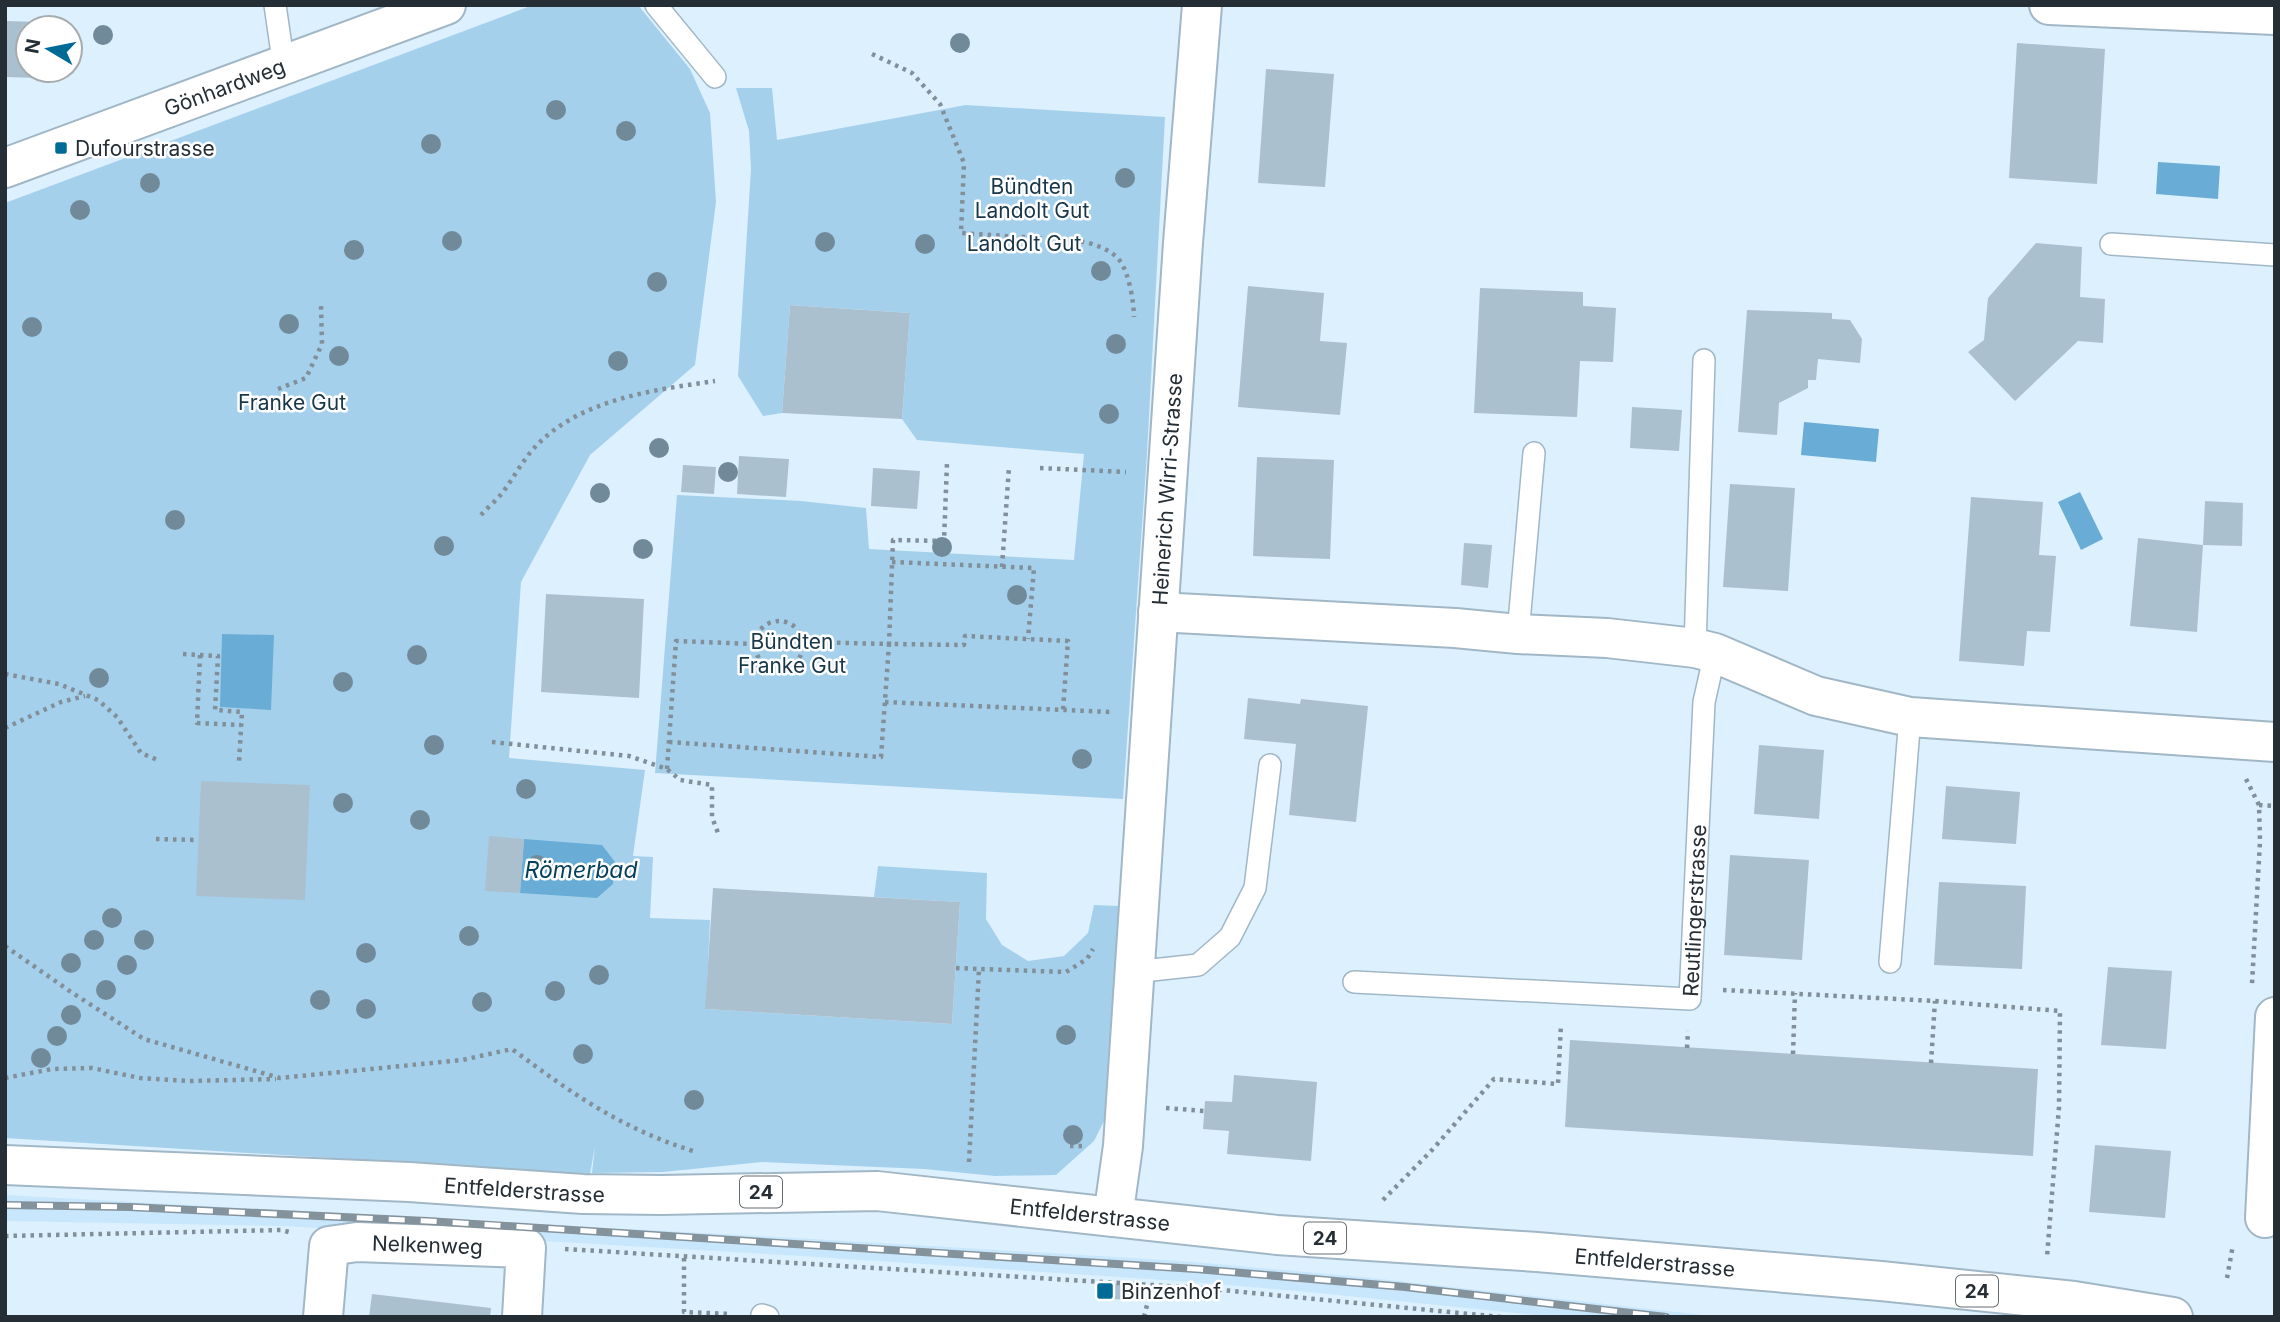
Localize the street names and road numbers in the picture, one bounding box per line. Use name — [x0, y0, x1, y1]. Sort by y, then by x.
street label: Gönhardweg — [160, 53, 289, 121]
street label: Heinerich Wirri-Strasse — [1146, 372, 1187, 606]
street label: Reutlingerstrasse — [1678, 824, 1711, 997]
street label: Entfelderstrasse — [443, 1172, 605, 1207]
road number: 24 — [740, 1176, 782, 1208]
street label: Entfelderstrasse — [1008, 1193, 1171, 1236]
road number: 24 — [1304, 1222, 1346, 1254]
street label: Nelkenweg — [372, 1230, 483, 1259]
street label: Entfelderstrasse — [1574, 1243, 1736, 1281]
road number: 24 — [1956, 1275, 1998, 1306]

